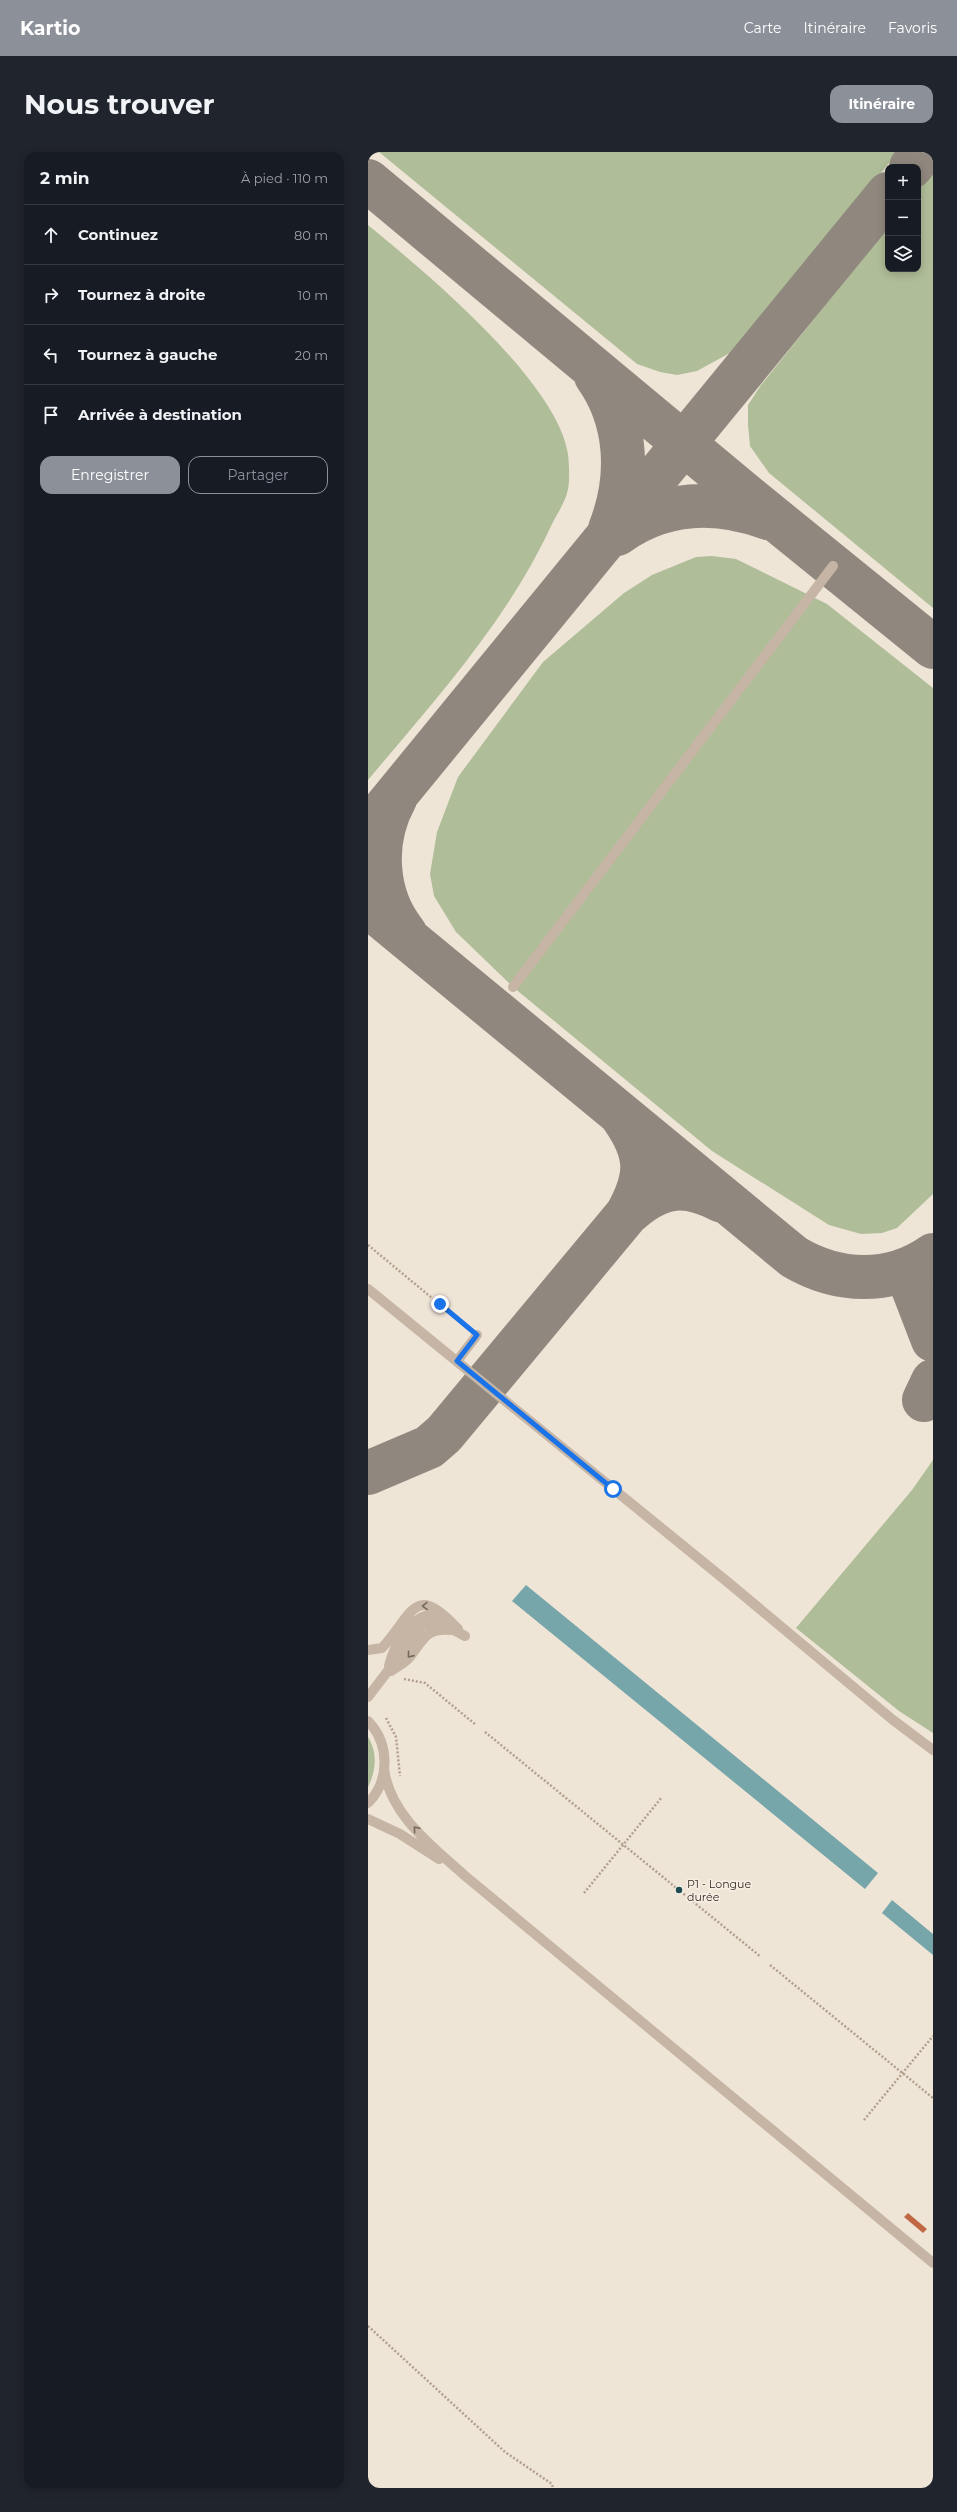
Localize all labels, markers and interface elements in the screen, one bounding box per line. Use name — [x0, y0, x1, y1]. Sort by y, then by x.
text: Kartio — [20, 17, 80, 40]
text: Carte — [744, 19, 781, 37]
text: Itinéraire — [803, 19, 866, 37]
text: Favoris — [888, 19, 937, 37]
button: Itinéraire — [830, 85, 933, 123]
text: Nous trouver — [24, 87, 215, 121]
map controls — [885, 164, 921, 272]
button: + — [885, 164, 921, 200]
text: 2 min — [40, 168, 90, 188]
text: À pied · 110 m — [241, 170, 328, 186]
button: − — [885, 200, 921, 236]
icon: ahead — [40, 224, 62, 246]
text: Continuez — [78, 225, 158, 244]
text: 80 m — [294, 227, 328, 243]
button: layers — [885, 236, 921, 272]
icon: right — [40, 284, 62, 306]
text: Tournez à droite — [78, 285, 206, 304]
text: 10 m — [298, 287, 328, 303]
icon: left — [40, 344, 62, 366]
text: Tournez à gauche — [78, 345, 217, 364]
text: 20 m — [295, 347, 328, 363]
icon: arrive — [40, 404, 62, 426]
text: Arrivée à destination — [78, 405, 242, 424]
button: Enregistrer — [40, 456, 180, 494]
button: Partager — [188, 456, 328, 494]
route end — [431, 1295, 449, 1313]
route start — [604, 1480, 622, 1498]
one-way arrow — [421, 1602, 427, 1610]
one-way arrow — [408, 1651, 415, 1658]
one-way arrow — [413, 1826, 421, 1834]
place label: P1 - Longue durée — [687, 1877, 751, 1904]
marker: P1 - Longue durée — [674, 1885, 684, 1895]

